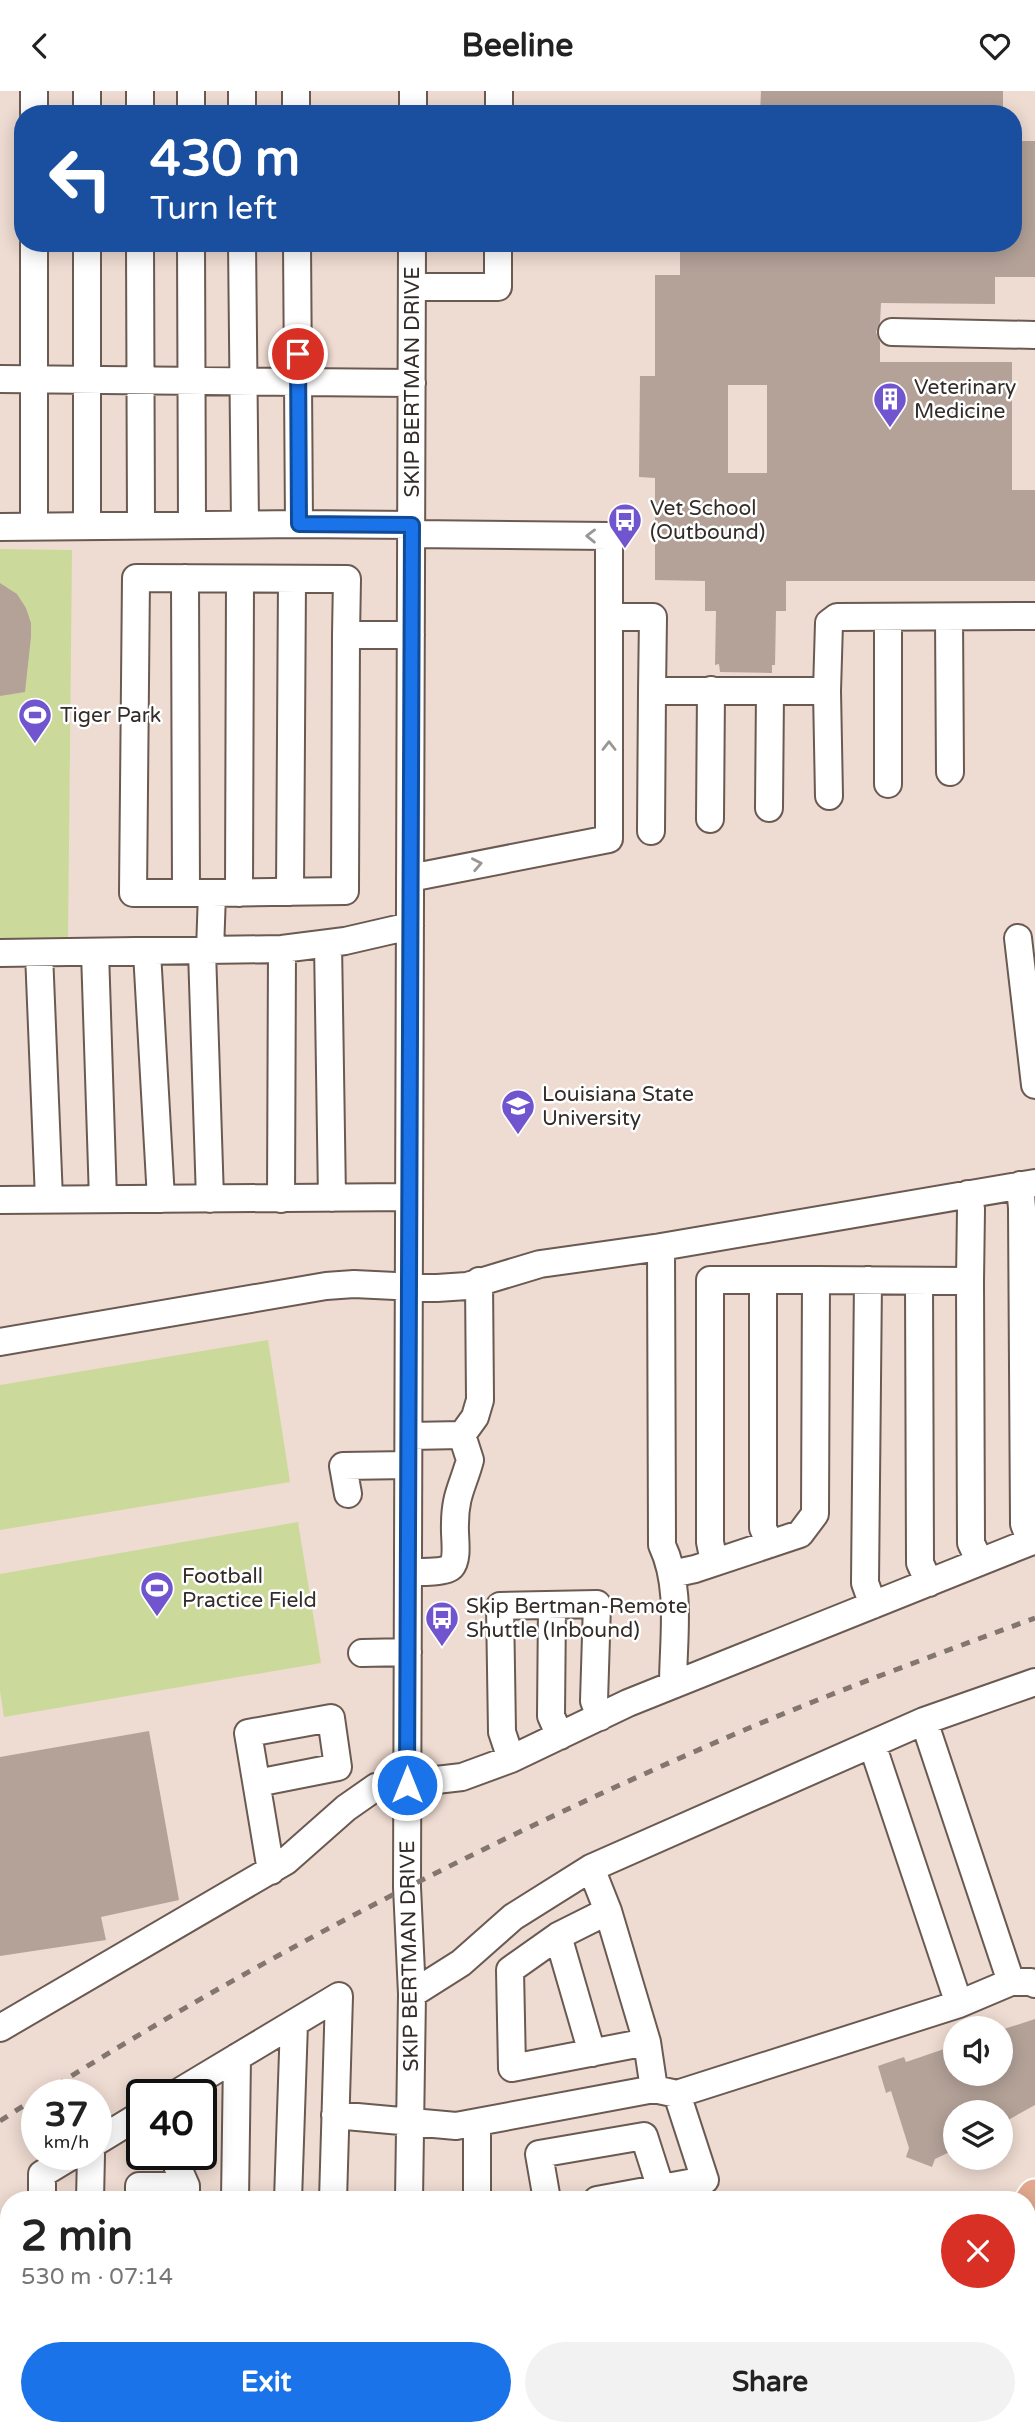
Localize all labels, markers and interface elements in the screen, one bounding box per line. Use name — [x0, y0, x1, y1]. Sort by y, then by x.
icon: back — [21, 27, 59, 65]
text: Beeline — [462, 27, 573, 65]
icon: heart — [976, 27, 1014, 65]
text: 430 m — [150, 130, 300, 189]
icon: left — [35, 133, 126, 224]
text: Turn left — [150, 190, 277, 228]
street label: SKIP BERTMAN DRIVE — [400, 266, 425, 498]
pin — [268, 324, 328, 384]
icon: arrive — [279, 335, 317, 373]
place label: Veterinary Medicine — [914, 375, 1016, 424]
building icon: Veterinary Medicine — [871, 380, 909, 429]
place label: Vet School (Outbound) — [650, 496, 765, 545]
bus stop icon: Vet School (Outbound) — [606, 501, 644, 550]
one-way arrow — [585, 528, 595, 544]
sports icon: Tiger Park — [16, 696, 54, 745]
place label: Tiger Park — [60, 703, 161, 728]
one-way arrow — [601, 740, 617, 750]
one-way arrow — [471, 857, 483, 872]
place label: Louisiana State University — [542, 1082, 694, 1131]
school or university icon: Louisiana State University — [499, 1087, 537, 1136]
place label: Football Practice Field — [182, 1564, 317, 1613]
sports icon: Football Practice Field — [138, 1569, 176, 1618]
place label: Skip Bertman-Remote Shuttle (Inbound) — [466, 1594, 688, 1643]
bus stop icon: Skip Bertman-Remote Shuttle (Inbound) — [423, 1599, 461, 1648]
position arrow — [370, 1748, 444, 1822]
street label: SKIP BERTMAN DRIVE — [395, 1840, 424, 2072]
map controls — [943, 2016, 1013, 2170]
button: sound — [943, 2016, 1013, 2086]
speed limit sign: 40 — [126, 2079, 217, 2170]
text: 37 — [45, 2094, 88, 2136]
button: layers — [943, 2100, 1013, 2170]
text: km/h — [44, 2131, 89, 2153]
text: 2 min — [21, 2211, 133, 2262]
button: close — [941, 2214, 1015, 2288]
text: 530 m · 07:14 — [21, 2263, 173, 2291]
button: Exit — [21, 2342, 511, 2422]
button: Share — [525, 2342, 1015, 2422]

